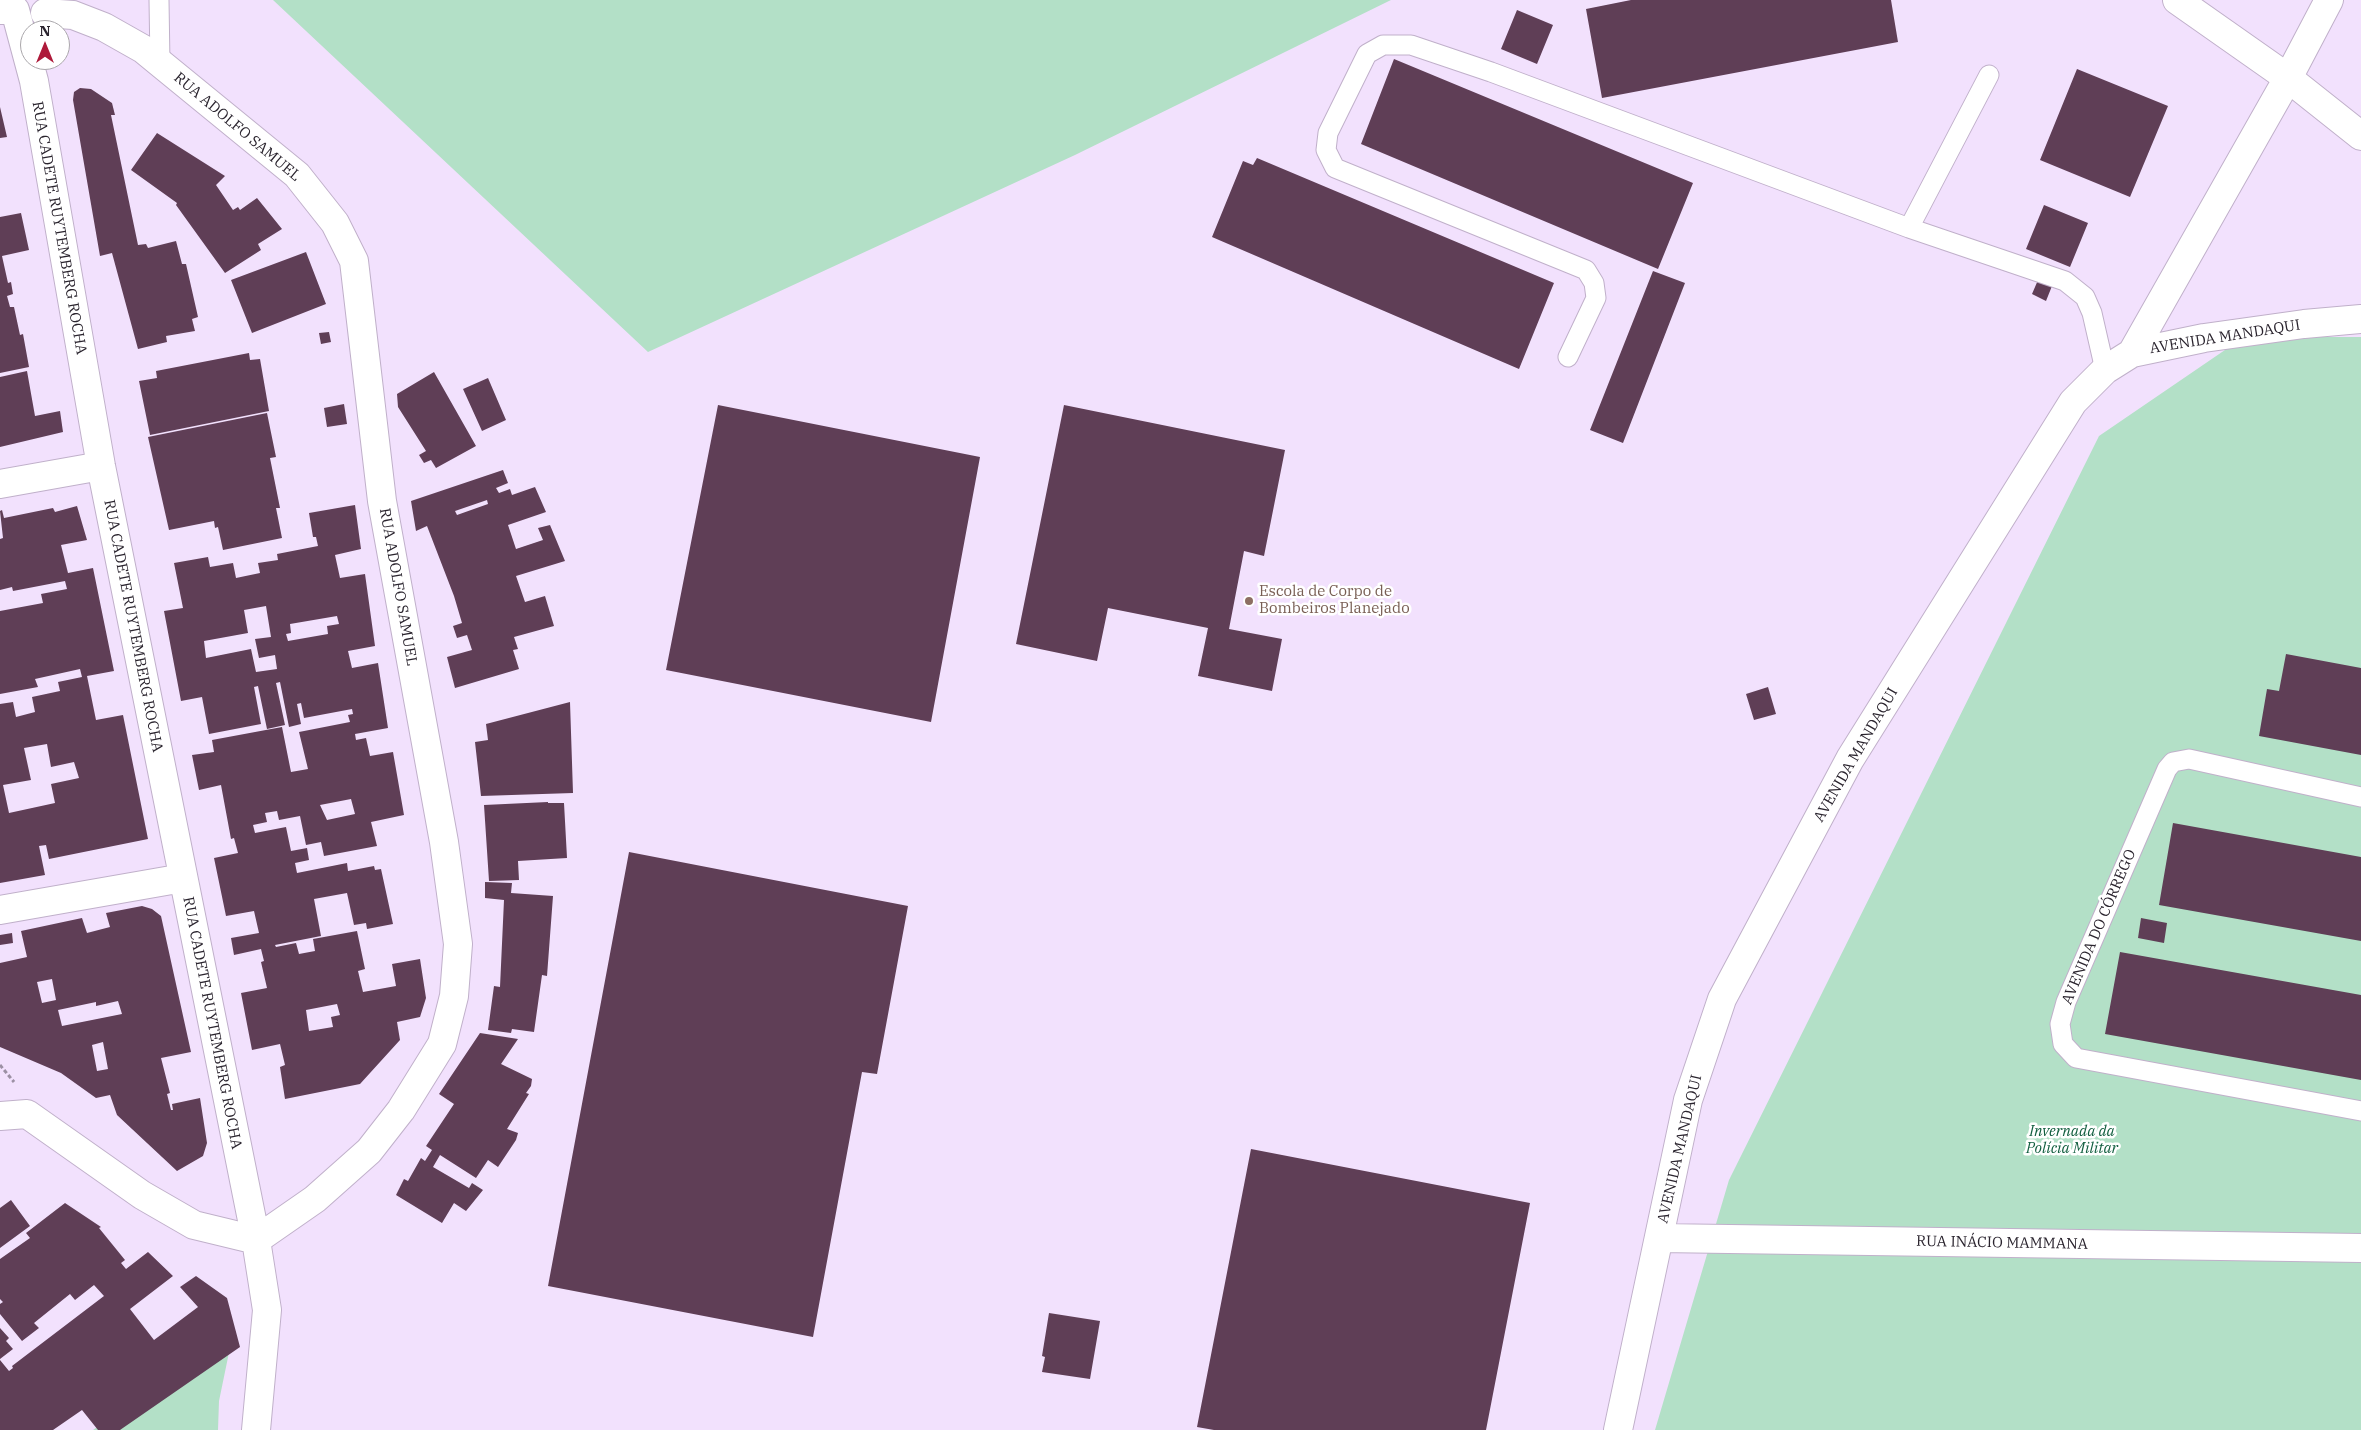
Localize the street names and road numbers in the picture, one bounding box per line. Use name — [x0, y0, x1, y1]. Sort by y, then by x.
street label: RUA ADOLFO SAMUEL — [170, 69, 304, 185]
street label: RUA CADETE RUYTEMBERG ROCHA — [28, 100, 90, 356]
street label: AVENIDA MANDAQUI — [2148, 316, 2302, 358]
street label: RUA CADETE RUYTEMBERG ROCHA — [100, 498, 166, 754]
street label: RUA ADOLFO SAMUEL — [375, 507, 421, 667]
street label: AVENIDA MANDAQUI — [1810, 685, 1902, 825]
street label: AVENIDA DO CÓRREGO — [2058, 847, 2140, 1007]
street label: RUA CADETE RUYTEMBERG ROCHA — [179, 895, 245, 1151]
street label: AVENIDA MANDAQUI — [1654, 1073, 1706, 1225]
street label: RUA INÁCIO MAMMANA — [1916, 1233, 2088, 1253]

